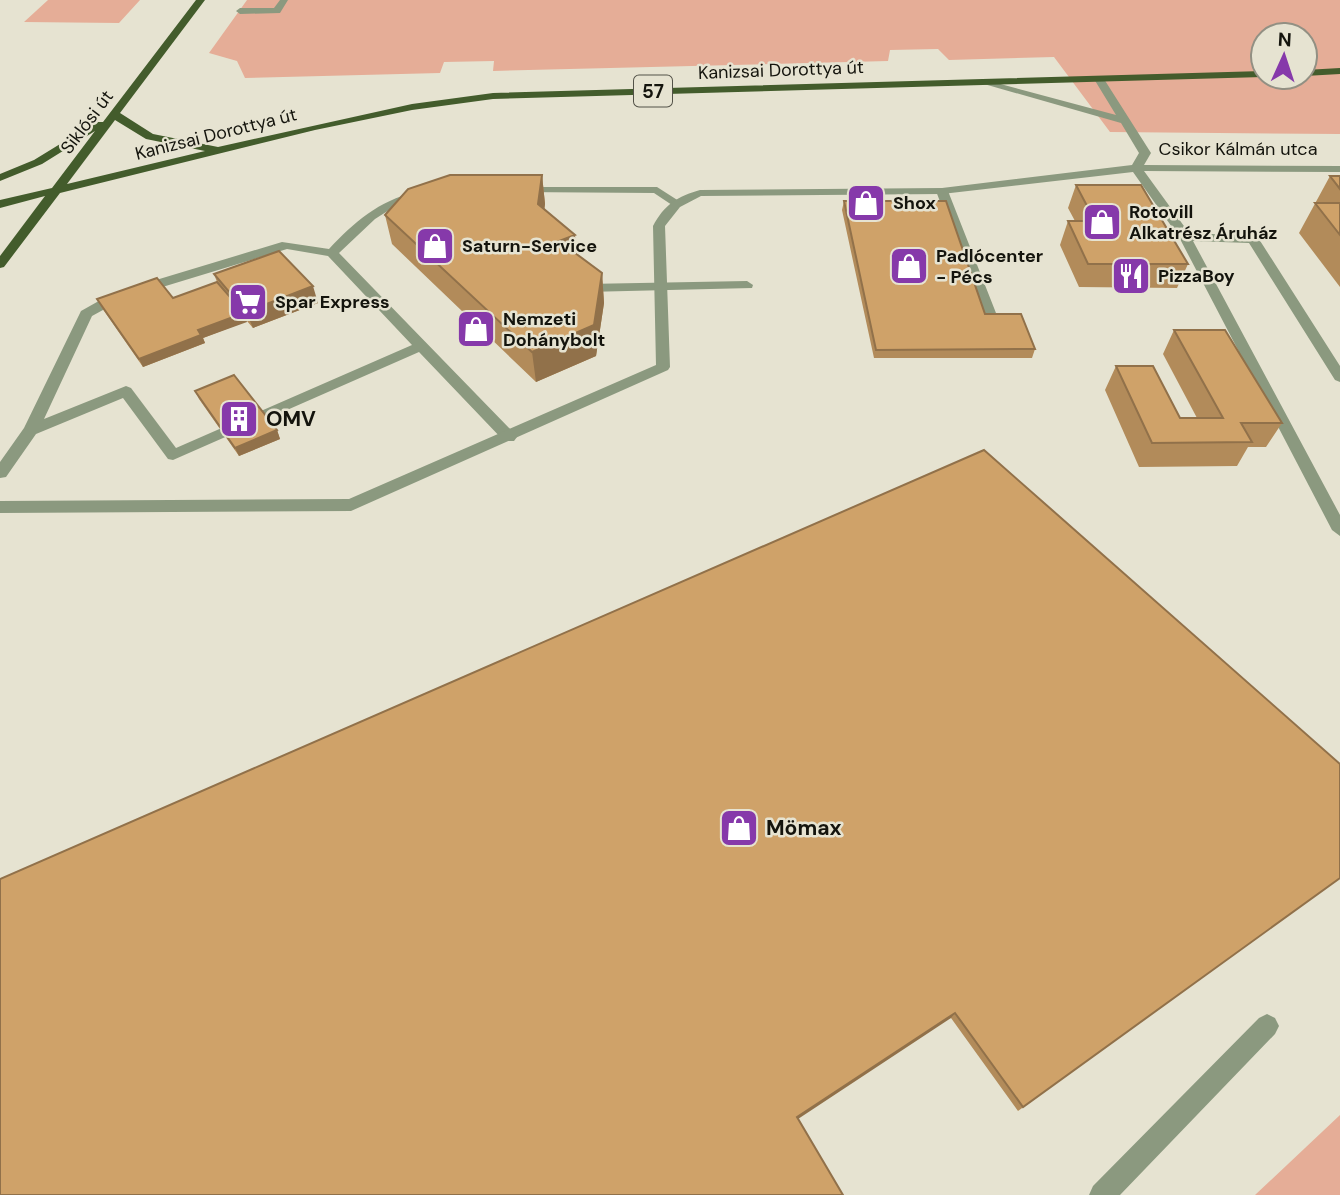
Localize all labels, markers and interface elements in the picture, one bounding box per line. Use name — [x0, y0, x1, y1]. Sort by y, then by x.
north arrow — [1249, 21, 1319, 91]
text: N — [1277, 27, 1292, 52]
street label: Kanizsai Dorottya út — [698, 55, 864, 85]
road number: 57 — [634, 76, 672, 106]
street label: Siklósi út — [55, 85, 119, 159]
street label: Kanizsai Dorottya út — [133, 102, 299, 166]
street label: Csikor Kálmán utca — [1159, 137, 1317, 161]
shop icon: Shox — [845, 182, 887, 224]
place label: Shox — [893, 191, 936, 215]
place label: Rotovill Alkatrész Áruház — [1129, 200, 1277, 245]
shop icon: Rotovill Alkatrész Áruház — [1081, 201, 1123, 243]
shop icon: Saturn-Service — [414, 225, 456, 267]
place label: Saturn-Service — [462, 234, 597, 258]
place label: Padlócenter - Pécs — [936, 244, 1043, 289]
shop icon: Padlócenter - Pécs — [888, 245, 930, 287]
restaurant icon: PizzaBoy — [1110, 255, 1152, 297]
place label: PizzaBoy — [1158, 264, 1235, 288]
supermarket icon: Spar Express — [227, 281, 269, 323]
place label: Spar Express — [275, 290, 390, 314]
place label: Nemzeti Dohánybolt — [503, 307, 605, 352]
shop icon: Nemzeti Dohánybolt — [455, 308, 497, 350]
building icon: OMV — [218, 398, 260, 440]
place label: OMV — [266, 405, 316, 433]
shop icon: Mömax — [718, 807, 760, 849]
place label: Mömax — [766, 814, 841, 842]

